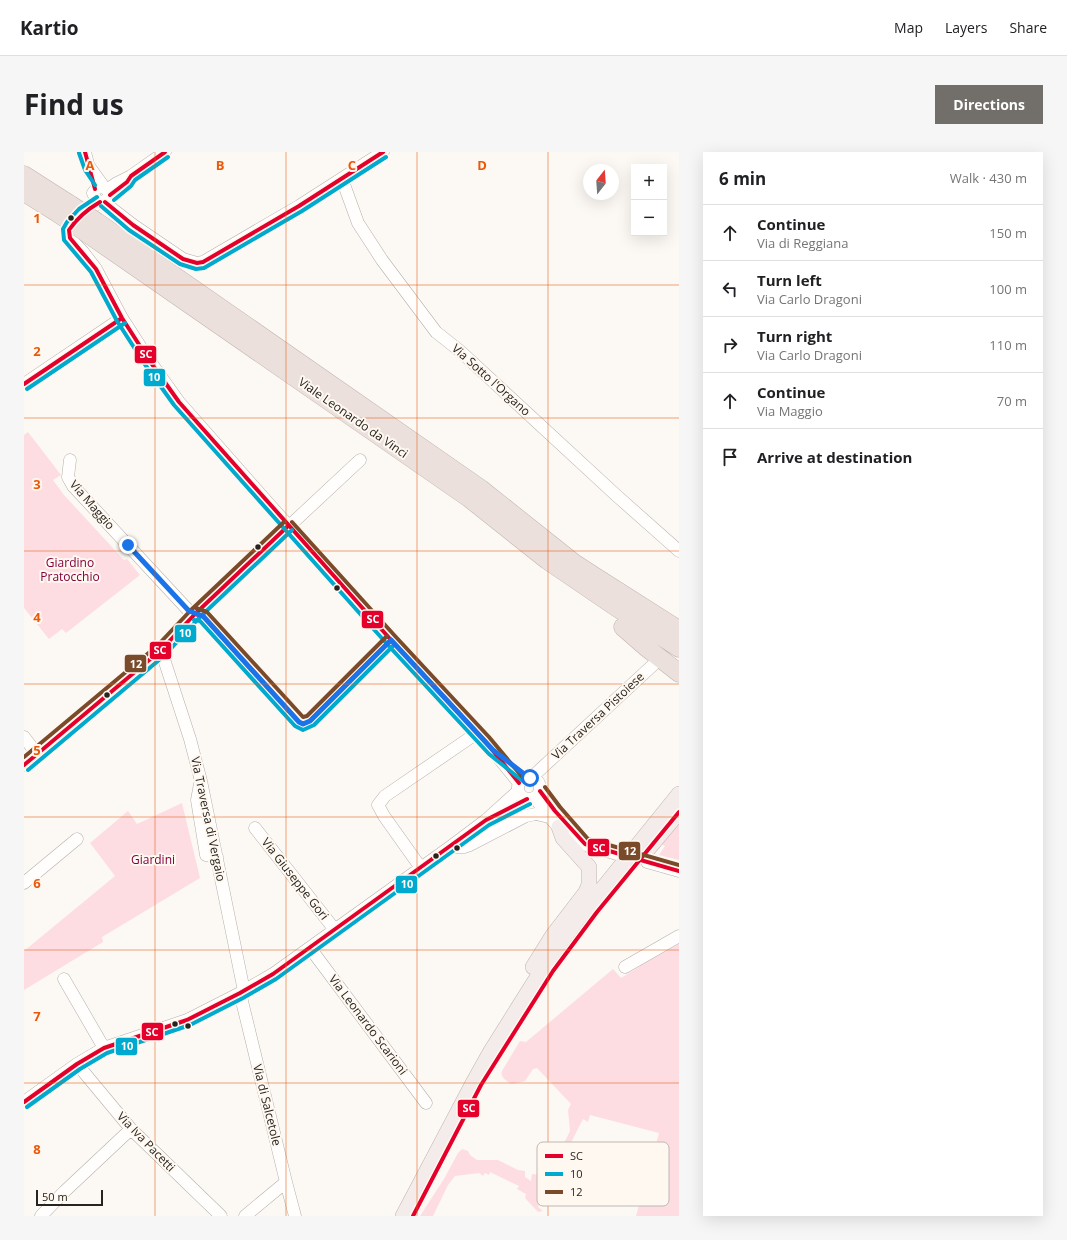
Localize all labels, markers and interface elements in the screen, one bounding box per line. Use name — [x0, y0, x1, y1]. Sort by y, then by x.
text: Kartio — [20, 15, 79, 41]
text: Map — [894, 18, 923, 37]
text: Layers — [945, 18, 987, 37]
text: Share — [1009, 18, 1047, 37]
text: Find us — [24, 85, 124, 123]
button: Directions — [935, 85, 1043, 124]
text: A — [86, 156, 95, 174]
text: B — [216, 156, 225, 174]
text: C — [348, 156, 356, 174]
text: D — [477, 156, 487, 174]
north arrow — [583, 164, 619, 200]
map controls — [631, 164, 667, 236]
button: + — [631, 164, 667, 200]
text: 6 min — [719, 167, 766, 190]
text: Walk · 430 m — [950, 169, 1027, 187]
button: − — [631, 200, 667, 236]
text: 1 — [33, 209, 41, 227]
unlabelled marker — [66, 213, 76, 223]
text: Continue — [757, 214, 825, 234]
icon: ahead — [719, 222, 741, 244]
text: 150 m — [989, 224, 1027, 242]
text: Via di Reggiana — [757, 234, 848, 252]
text: Turn left — [757, 270, 822, 290]
icon: left — [719, 278, 741, 300]
text: 100 m — [989, 280, 1027, 298]
text: Via Carlo Dragoni — [757, 290, 862, 308]
text: Turn right — [757, 326, 832, 346]
icon: right — [719, 334, 741, 356]
text: 110 m — [989, 336, 1027, 354]
street label: Via Sotto l'Organo — [448, 340, 534, 420]
text: 2 — [33, 342, 41, 360]
line badge: SC — [134, 345, 157, 364]
text: SC — [139, 346, 153, 361]
text: Via Carlo Dragoni — [757, 346, 862, 364]
line badge: 10 — [143, 368, 166, 387]
text: 10 — [148, 369, 160, 384]
street label: Viale Leonardo da Vinci — [295, 373, 411, 462]
text: Continue — [757, 382, 825, 402]
icon: ahead — [719, 390, 741, 412]
text: 70 m — [997, 392, 1027, 410]
text: Via Maggio — [757, 402, 823, 420]
icon: arrive — [719, 446, 741, 468]
text: Arrive at destination — [757, 447, 912, 467]
text: 3 — [33, 475, 41, 493]
street label: Via Maggio — [66, 476, 119, 533]
route end — [119, 536, 137, 554]
unlabelled marker — [253, 542, 263, 552]
park label: Giardino Pratocchio — [40, 554, 100, 585]
unlabelled marker — [332, 583, 342, 593]
text: 4 — [33, 608, 41, 626]
line badge: SC — [361, 610, 384, 629]
text: SC — [366, 611, 380, 626]
line badge: 10 — [174, 624, 197, 643]
text: 10 — [179, 625, 191, 640]
line badge: SC — [149, 641, 172, 660]
text: SC — [153, 642, 167, 657]
line badge: 12 — [124, 654, 147, 673]
text: 12 — [130, 656, 142, 671]
street label: Via Traversa Pistoiese — [548, 668, 648, 763]
unlabelled marker — [102, 690, 112, 700]
text: 5 — [33, 741, 41, 759]
street label: Via Traversa di Vergaio — [187, 755, 230, 883]
route start — [521, 769, 539, 787]
street label: Via Giuseppe Gori — [258, 834, 333, 923]
line badge: SC — [587, 838, 610, 857]
text: SC — [592, 840, 606, 855]
line badge: 12 — [618, 841, 641, 861]
unlabelled marker — [452, 843, 462, 853]
text: 12 — [624, 843, 636, 858]
park label: Giardini — [131, 851, 175, 868]
unlabelled marker — [431, 851, 441, 861]
text: 6 — [33, 874, 41, 892]
line badge: 10 — [395, 875, 418, 894]
text: 10 — [401, 876, 413, 891]
street label: Via Leonardo Scarioni — [325, 971, 412, 1078]
text: 7 — [33, 1007, 41, 1025]
unlabelled marker — [170, 1019, 180, 1029]
unlabelled marker — [183, 1021, 193, 1031]
line badge: SC — [141, 1022, 164, 1041]
text: SC — [145, 1024, 159, 1039]
line badge: 10 — [115, 1037, 138, 1056]
text: 10 — [121, 1038, 133, 1053]
street label: Via di Salcetole — [249, 1062, 286, 1148]
line badge: SC — [457, 1099, 480, 1118]
text: SC — [462, 1100, 476, 1115]
street label: Via Iva Pacetti — [113, 1108, 179, 1175]
text: 8 — [33, 1140, 41, 1158]
legend — [537, 1142, 669, 1206]
text: SC — [570, 1148, 583, 1163]
text: 10 — [570, 1166, 583, 1181]
text: 12 — [570, 1184, 583, 1199]
scale bar — [36, 1188, 103, 1207]
text: 50 m — [42, 1189, 68, 1204]

